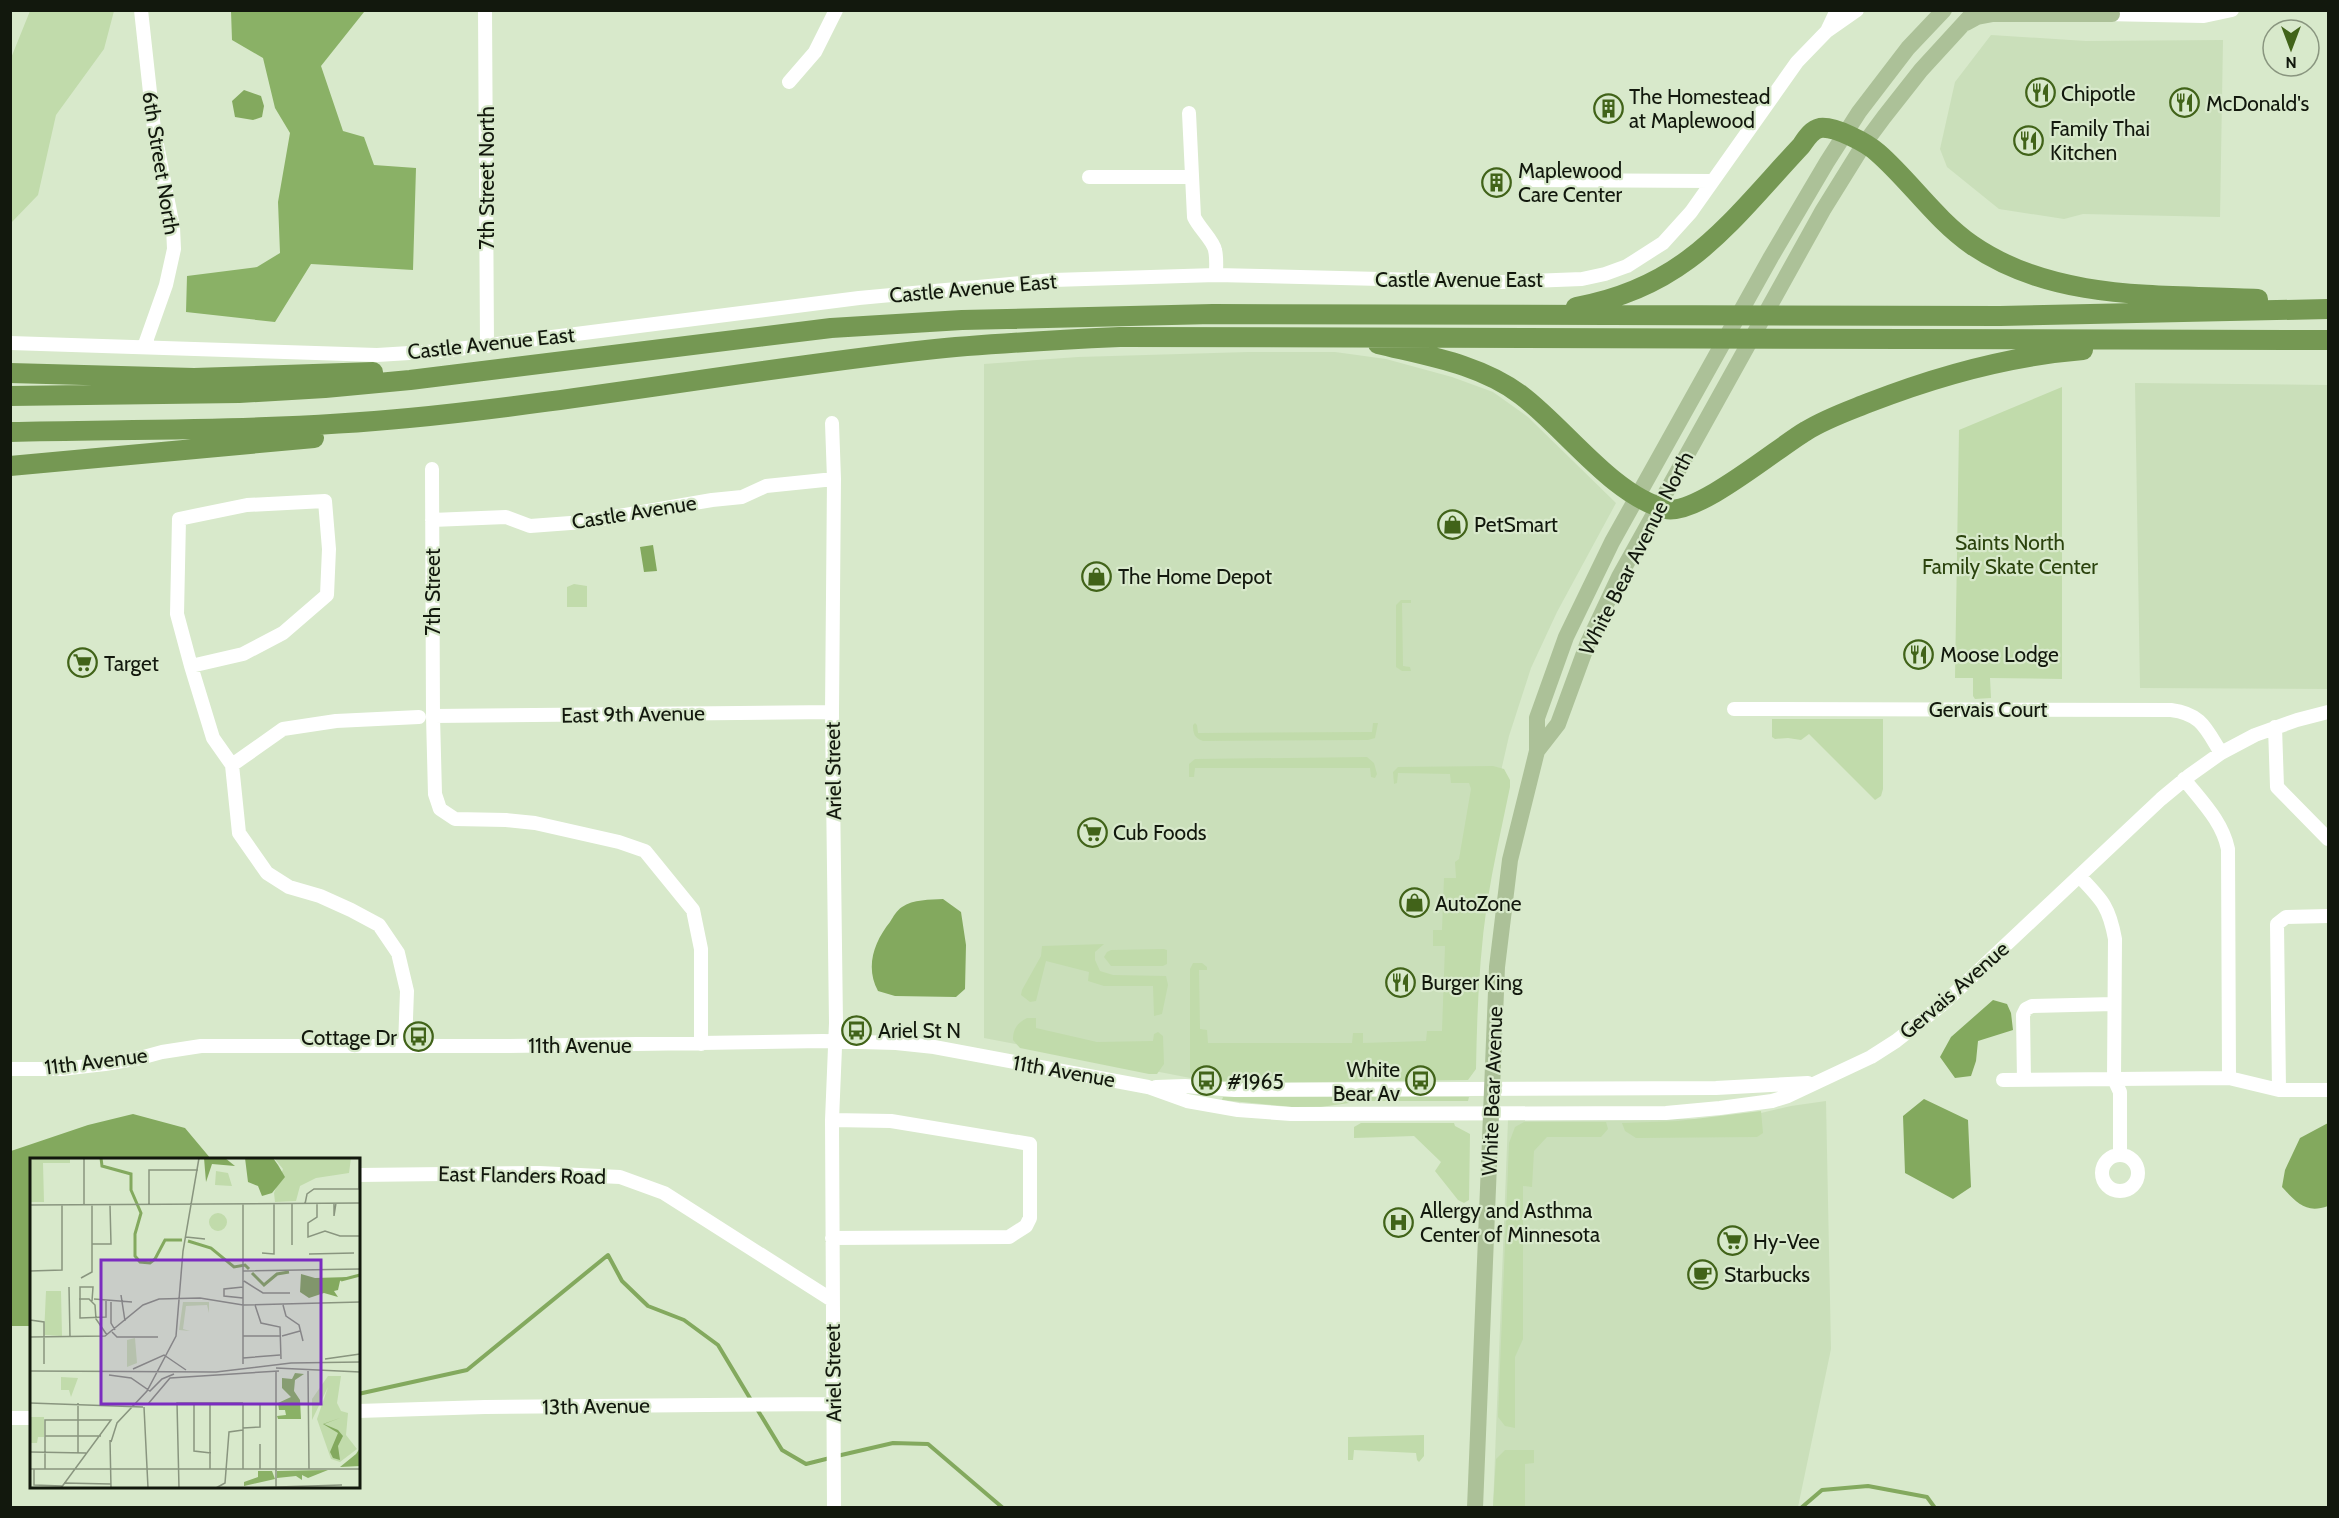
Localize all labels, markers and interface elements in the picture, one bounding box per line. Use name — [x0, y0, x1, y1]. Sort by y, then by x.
north arrow — [2261, 18, 2321, 78]
text: N — [2285, 53, 2297, 72]
restaurant icon: Chipotle — [2024, 77, 2056, 109]
place label: Chipotle — [2061, 81, 2136, 106]
place label: The Homestead at Maplewood — [1629, 84, 1770, 133]
restaurant icon: McDonald's — [2169, 87, 2201, 119]
street label: 6th Street North — [137, 89, 185, 237]
place label: McDonald's — [2206, 91, 2310, 116]
building icon: The Homestead at Maplewood — [1592, 92, 1624, 124]
street label: 7th Street North — [474, 106, 499, 250]
place label: Family Thai Kitchen — [2050, 116, 2150, 165]
restaurant icon: Family Thai Kitchen — [2013, 124, 2045, 156]
place label: Maplewood Care Center — [1518, 158, 1623, 207]
building icon: Maplewood Care Center — [1481, 166, 1513, 198]
street label: Castle Avenue East — [1375, 267, 1543, 292]
street label: Castle Avenue East — [888, 268, 1058, 308]
street label: Castle Avenue East — [406, 322, 576, 364]
street label: White Bear Avenue North — [1574, 447, 1698, 659]
street label: Castle Avenue — [570, 490, 698, 534]
shop icon: PetSmart — [1437, 508, 1469, 540]
place label: PetSmart — [1474, 512, 1558, 537]
park label: Saints North Family Skate Center — [1922, 530, 2098, 579]
street label: 7th Street — [420, 548, 445, 636]
shop icon: The Home Depot — [1081, 560, 1113, 592]
place label: The Home Depot — [1118, 564, 1272, 589]
restaurant icon: Moose Lodge — [1903, 638, 1935, 670]
place label: Moose Lodge — [1940, 642, 2059, 667]
supermarket icon: Target — [67, 647, 99, 679]
place label: Target — [104, 651, 159, 676]
street label: Gervais Court — [1929, 697, 2047, 722]
street label: East 9th Avenue — [561, 700, 705, 728]
street label: Ariel Street — [820, 722, 846, 820]
supermarket icon: Cub Foods — [1076, 816, 1108, 848]
place label: Cub Foods — [1113, 820, 1207, 845]
shop icon: AutoZone — [1398, 887, 1430, 919]
place label: AutoZone — [1435, 891, 1522, 916]
street label: Gervais Avenue — [1894, 936, 2014, 1044]
restaurant icon: Burger King — [1384, 966, 1416, 998]
place label: Burger King — [1421, 970, 1523, 995]
street label: White Bear Avenue — [1477, 1006, 1507, 1176]
bus stop icon: Ariel St N — [841, 1014, 873, 1046]
place label: Ariel St N — [878, 1018, 961, 1043]
bus stop icon: Cottage Dr — [402, 1021, 434, 1053]
place label: Cottage Dr — [301, 1025, 397, 1050]
street label: 11th Avenue — [528, 1033, 632, 1058]
street label: 11th Avenue — [43, 1042, 149, 1080]
street label: 11th Avenue — [1011, 1050, 1117, 1092]
place label: White Bear Av — [1333, 1057, 1401, 1106]
bus stop icon: #1965 — [1190, 1065, 1222, 1097]
bus stop icon: White Bear Av — [1405, 1065, 1437, 1097]
place label: #1965 — [1227, 1069, 1284, 1094]
inset map — [30, 1158, 360, 1488]
street label: East Flanders Road — [438, 1161, 606, 1189]
place label: Allergy and Asthma Center of Minnesota — [1420, 1198, 1600, 1247]
hospital icon: Allergy and Asthma Center of Minnesota — [1383, 1206, 1415, 1238]
supermarket icon: Hy-Vee — [1716, 1225, 1748, 1257]
place label: Hy-Vee — [1753, 1229, 1820, 1254]
cafe icon: Starbucks — [1687, 1258, 1719, 1290]
place label: Starbucks — [1724, 1262, 1810, 1287]
street label: Ariel Street — [820, 1324, 846, 1422]
street label: 13th Avenue — [542, 1393, 650, 1419]

